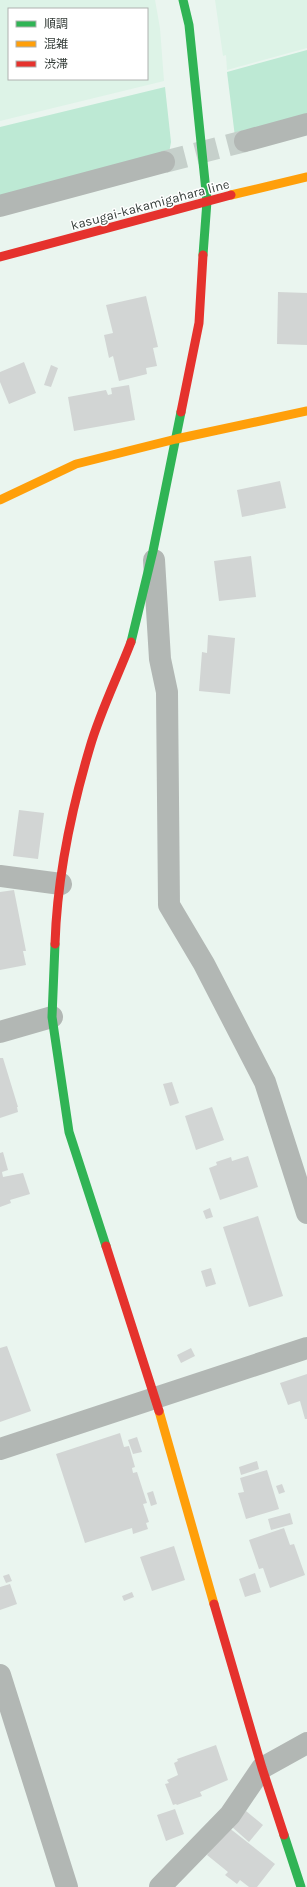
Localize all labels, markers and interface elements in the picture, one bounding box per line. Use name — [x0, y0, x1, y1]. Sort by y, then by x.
legend — [8, 8, 148, 80]
text: 順調 — [44, 17, 68, 31]
text: 混雑 — [44, 37, 68, 51]
text: 渋滞 — [44, 57, 68, 71]
street label: kasugai-kakamigahara line — [69, 176, 231, 233]

